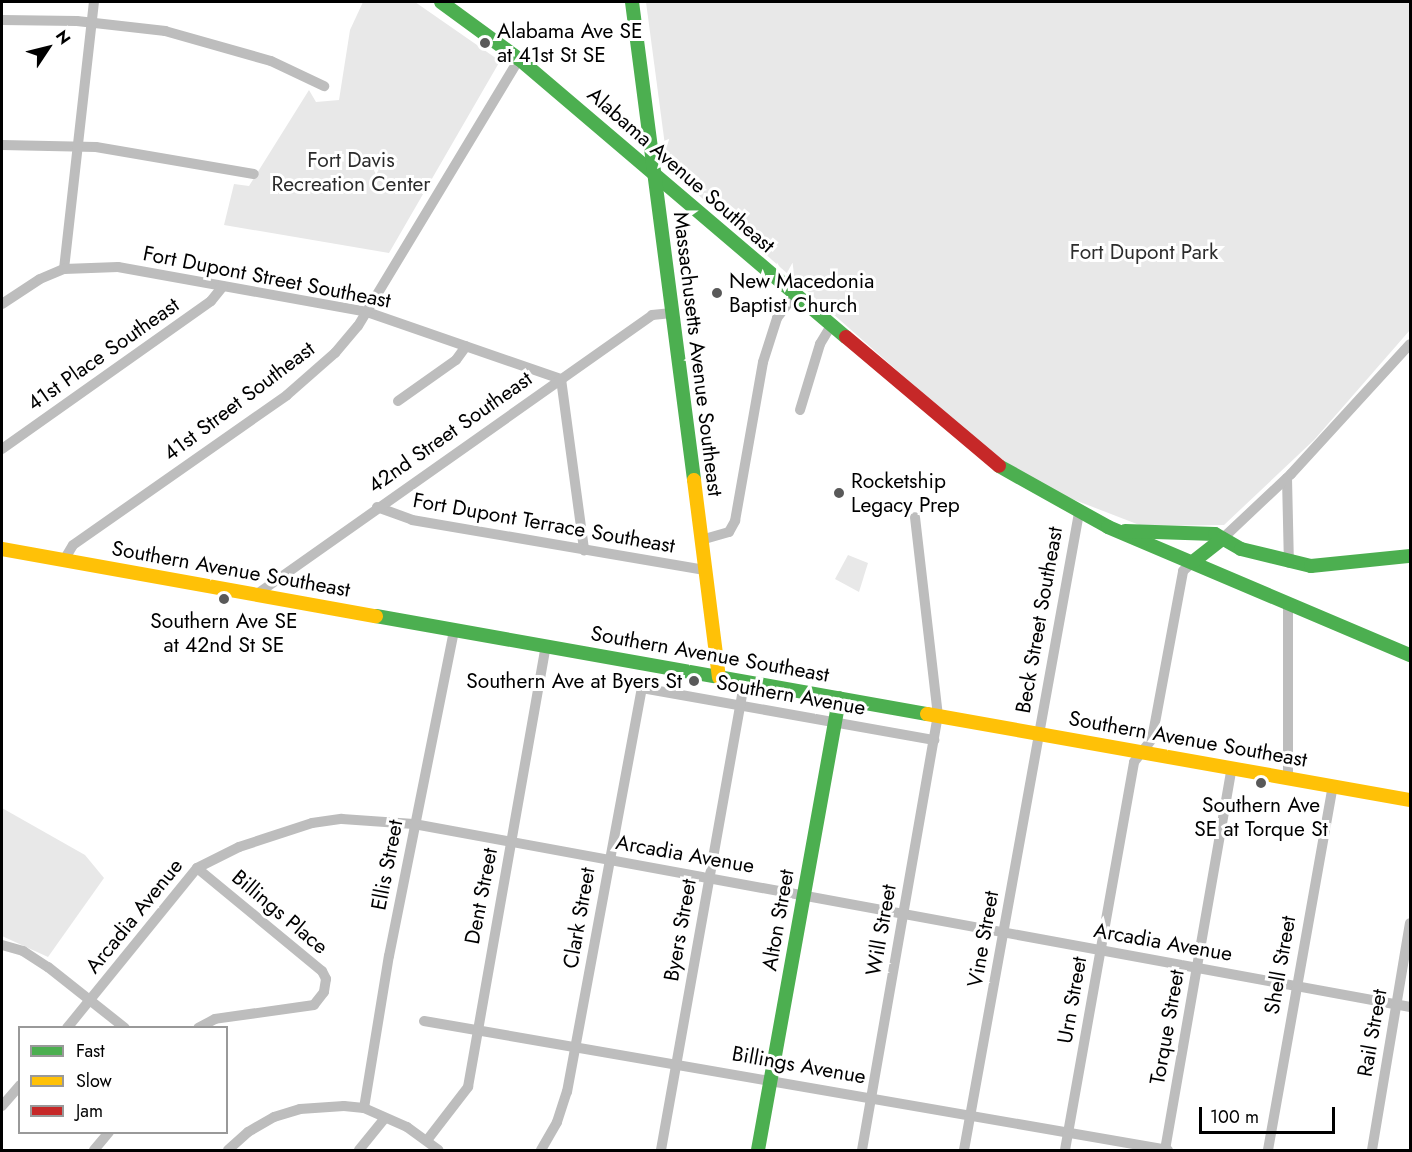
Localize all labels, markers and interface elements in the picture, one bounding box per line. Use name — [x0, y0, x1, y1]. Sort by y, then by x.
north arrow — [18, 18, 78, 78]
place label: Alabama Ave SE at 41st St SE — [497, 18, 643, 68]
text: N — [50, 26, 76, 49]
marker: Alabama Ave SE at 41st St SE — [478, 36, 492, 50]
street label: Alabama Avenue Southeast — [582, 82, 780, 258]
park label: Fort Davis Recreation Center — [272, 147, 430, 197]
street label: Massachusetts Avenue Southeast — [668, 210, 728, 498]
park label: Fort Dupont Park — [1070, 239, 1218, 265]
street label: Fort Dupont Street Southeast — [141, 241, 393, 313]
place label: New Macedonia Baptist Church — [729, 268, 874, 318]
marker: New Macedonia Baptist Church — [710, 286, 724, 300]
street label: 41st Place Southeast — [22, 292, 184, 416]
street label: 41st Street Southeast — [159, 336, 319, 466]
street label: 42nd Street Southeast — [363, 366, 537, 498]
place label: Rocketship Legacy Prep — [851, 468, 960, 518]
marker: Rocketship Legacy Prep — [832, 486, 846, 500]
street label: Fort Dupont Terrace Southeast — [411, 488, 677, 558]
street label: Beck Street Southeast — [1010, 525, 1068, 715]
street label: Southern Avenue Southeast — [110, 536, 352, 602]
marker: Southern Ave SE at 42nd St SE — [217, 592, 231, 606]
place label: Southern Ave SE at 42nd St SE — [150, 608, 298, 658]
street label: Southern Avenue Southeast — [589, 621, 831, 687]
place label: Southern Ave at Byers St — [466, 668, 682, 694]
street label: Southern Avenue — [715, 669, 867, 721]
marker: Southern Ave at Byers St — [687, 674, 701, 688]
street label: Southern Avenue Southeast — [1067, 706, 1309, 772]
marker: Southern Ave SE at Torque St — [1254, 776, 1268, 790]
place label: Southern Ave SE at Torque St — [1194, 792, 1328, 842]
street label: Ellis Street — [366, 818, 408, 912]
street label: Arcadia Avenue — [614, 829, 756, 879]
street label: Dent Street — [459, 846, 503, 946]
street label: Arcadia Avenue — [80, 854, 188, 978]
street label: Billings Place — [227, 865, 333, 959]
street label: Clark Street — [558, 866, 600, 970]
street label: Alton Street — [757, 867, 799, 973]
street label: Byers Street — [659, 877, 701, 983]
street label: Will Street — [861, 882, 901, 978]
street label: Vine Street — [962, 889, 1004, 989]
street label: Shell Street — [1259, 914, 1301, 1016]
street label: Arcadia Avenue — [1092, 917, 1234, 967]
street label: Urn Street — [1052, 955, 1092, 1045]
street label: Torque Street — [1144, 968, 1190, 1086]
street label: Rail Street — [1352, 987, 1392, 1079]
legend — [18, 1026, 228, 1134]
text: Fast — [76, 1038, 105, 1064]
street label: Billings Avenue — [730, 1041, 868, 1089]
text: Slow — [76, 1068, 112, 1094]
scale bar — [1202, 1095, 1338, 1133]
text: Jam — [76, 1098, 103, 1124]
text: 100 m — [1210, 1104, 1259, 1130]

